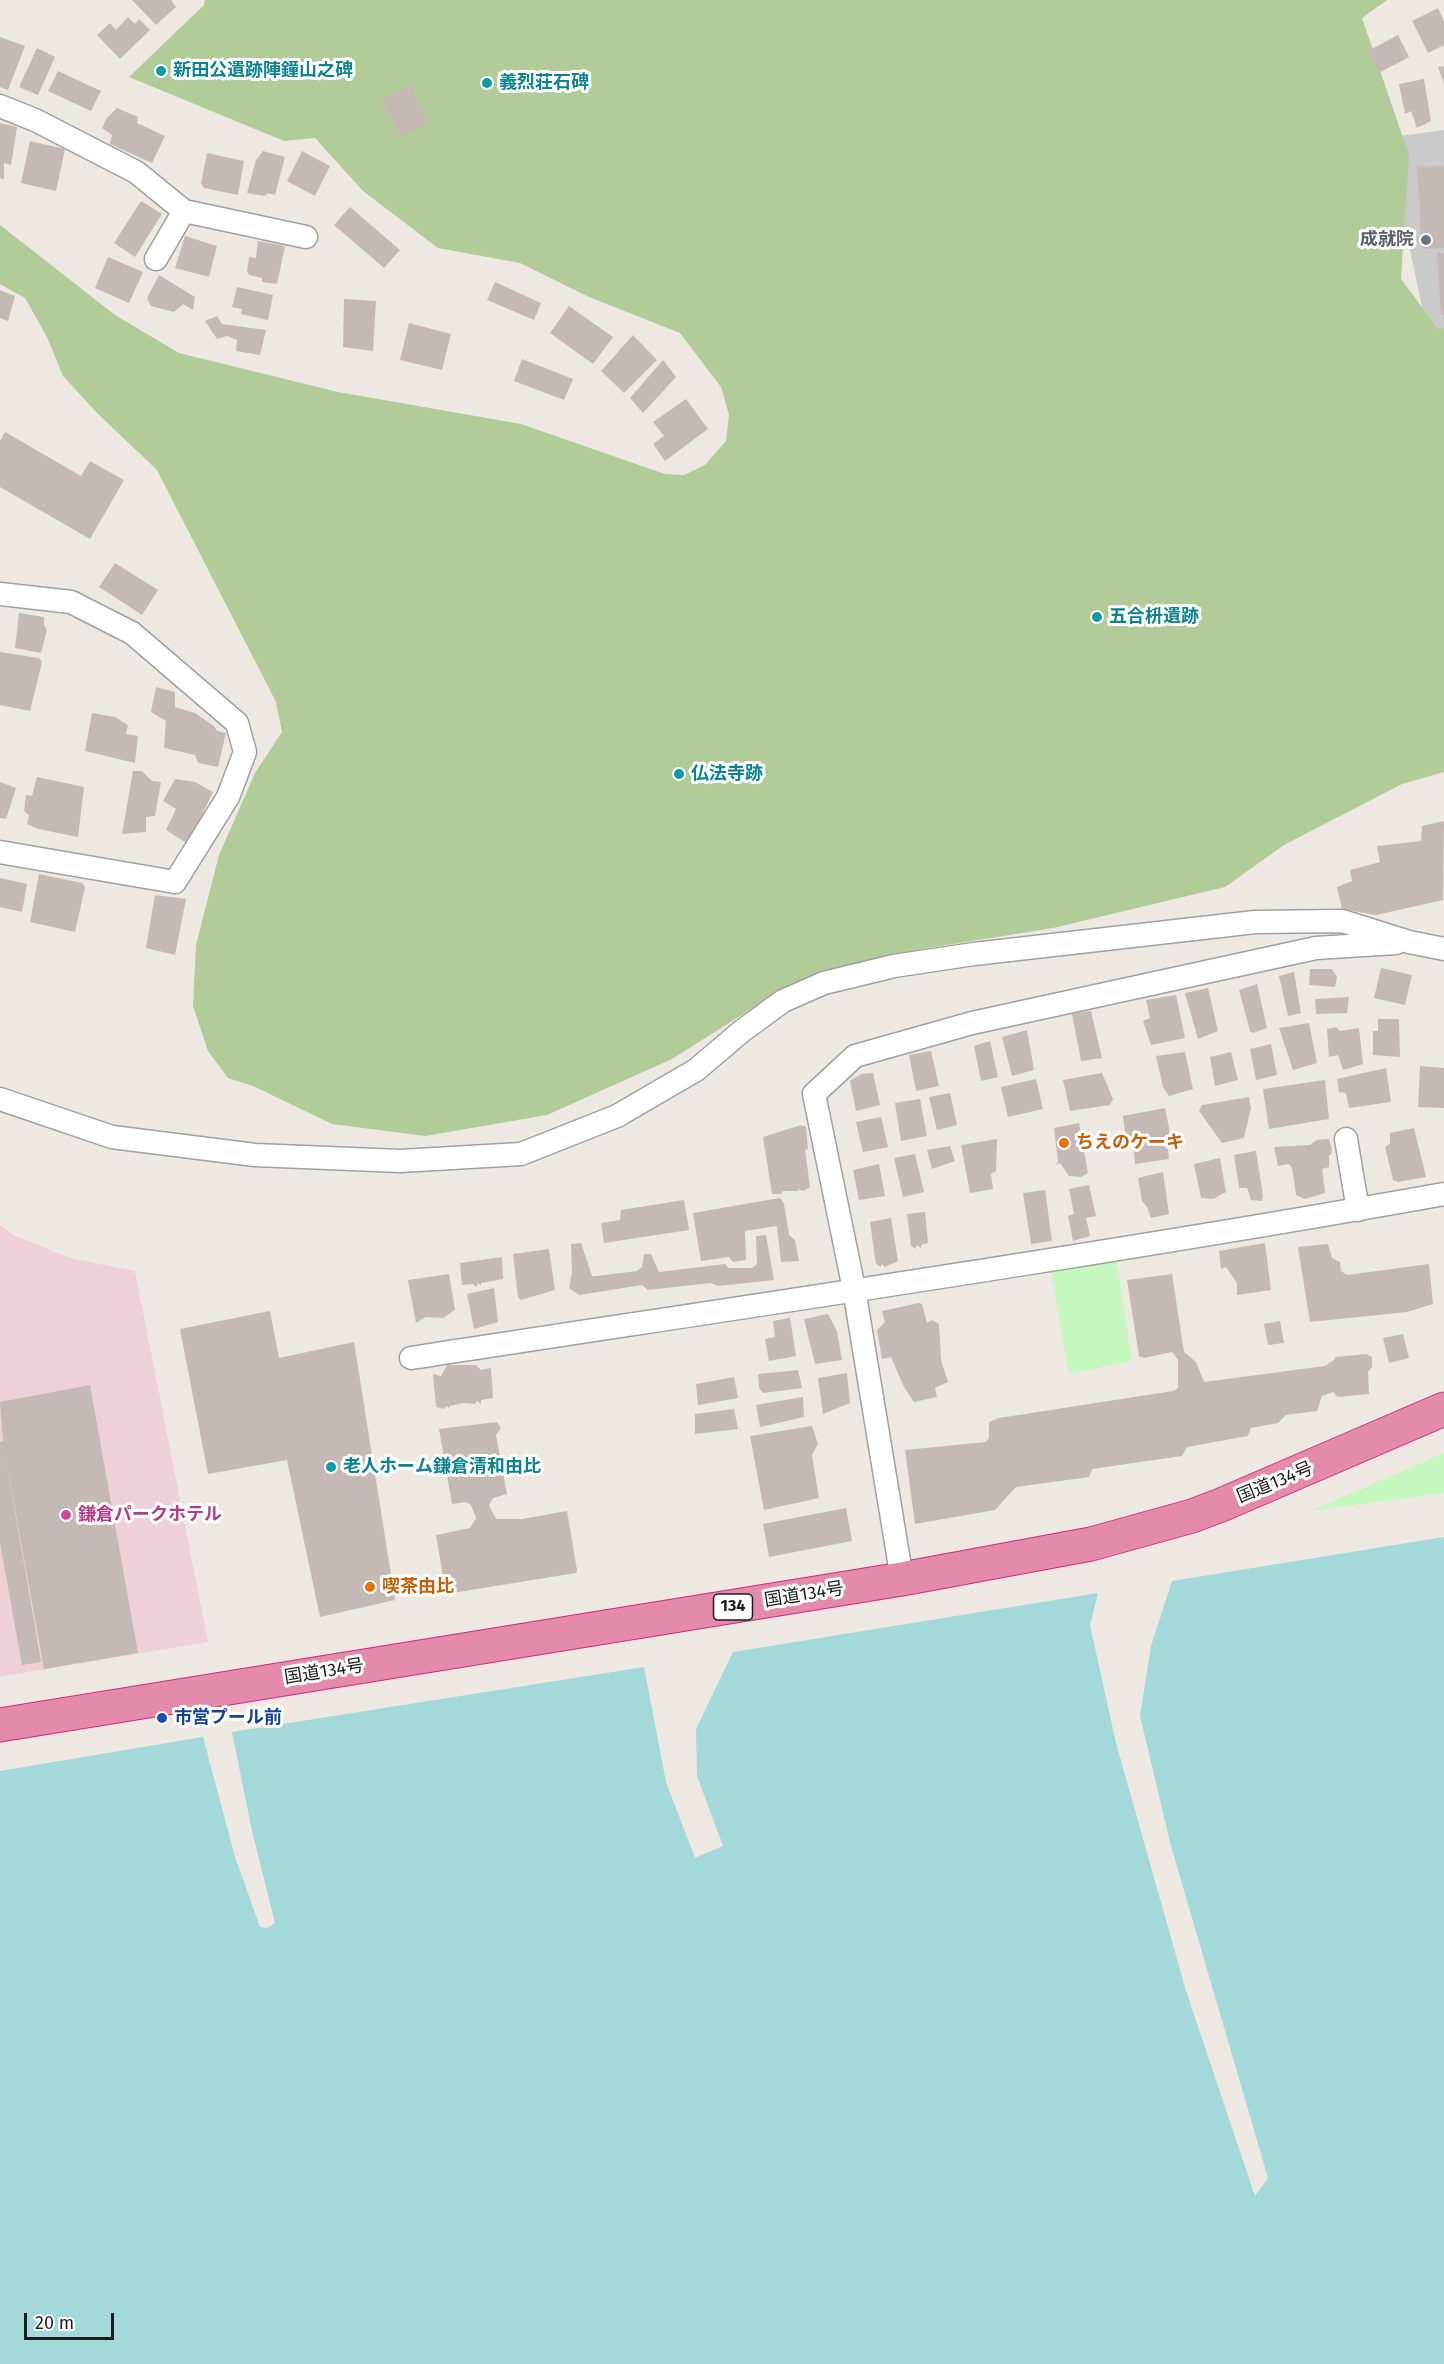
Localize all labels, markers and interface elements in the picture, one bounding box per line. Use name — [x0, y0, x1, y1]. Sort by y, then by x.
place label: 新田公遺跡陣鐘山之碑 — [173, 60, 353, 82]
marker: 新田公遺跡陣鐘山之碑 — [154, 64, 168, 78]
place label: 義烈荘石碑 — [499, 72, 589, 94]
marker: 義烈荘石碑 — [480, 76, 494, 90]
place label: 成就院 — [1360, 229, 1414, 251]
marker: 成就院 — [1419, 233, 1433, 247]
place label: 五合枡遺跡 — [1109, 606, 1199, 628]
marker: 五合枡遺跡 — [1090, 610, 1104, 624]
place label: 仏法寺跡 — [691, 763, 763, 785]
marker: 仏法寺跡 — [672, 767, 686, 781]
place label: ちえのケーキ — [1076, 1132, 1184, 1154]
marker: ちえのケーキ — [1057, 1136, 1071, 1150]
place label: 老人ホーム鎌倉清和由比 — [343, 1456, 541, 1478]
street label: 国道134号 — [1234, 1458, 1316, 1508]
marker: 老人ホーム鎌倉清和由比 — [324, 1460, 338, 1474]
place label: 鎌倉パークホテル — [78, 1504, 222, 1526]
marker: 鎌倉パークホテル — [59, 1508, 73, 1522]
place label: 喫茶由比 — [382, 1576, 454, 1598]
street label: 国道134号 — [763, 1578, 845, 1612]
marker: 喫茶由比 — [363, 1580, 377, 1594]
road number: 134 — [714, 1594, 752, 1620]
street label: 国道134号 — [283, 1655, 365, 1689]
place label: 市営プール前 — [174, 1707, 282, 1729]
marker: 市営プール前 — [155, 1711, 169, 1725]
scale bar — [27, 2301, 117, 2339]
text: 20 m — [35, 2312, 74, 2334]

